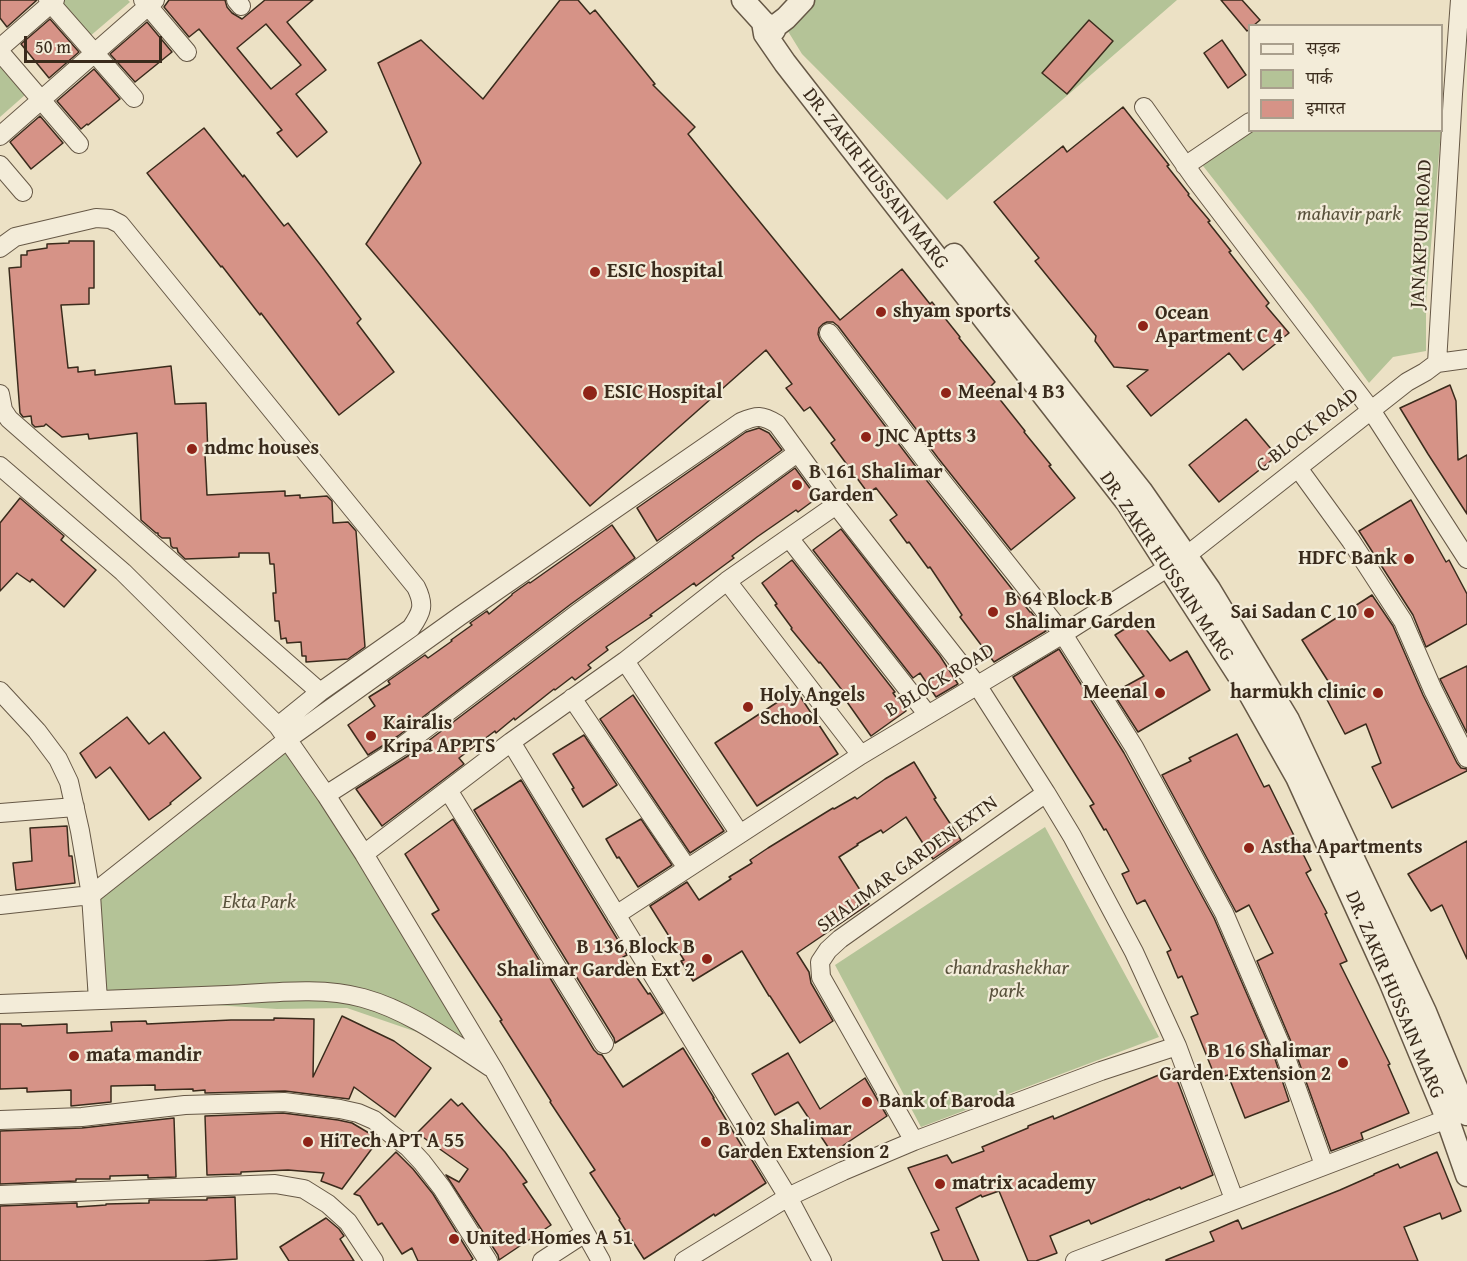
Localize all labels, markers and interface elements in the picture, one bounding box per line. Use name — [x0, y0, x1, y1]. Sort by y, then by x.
scale bar — [27, 24, 165, 62]
legend — [1248, 24, 1443, 132]
text: 50 m — [35, 33, 71, 60]
text: सड़क — [1306, 34, 1340, 61]
text: पार्क — [1306, 64, 1333, 91]
street label: DR. ZAKIR HUSSAIN MARG — [797, 84, 953, 274]
text: इमारत — [1306, 94, 1345, 121]
street label: JANAKPURI ROAD — [1406, 159, 1438, 309]
park label: mahavir park — [1297, 203, 1401, 227]
place label: ESIC hospital — [607, 260, 723, 284]
marker: ESIC hospital — [588, 265, 602, 279]
place label: shyam sports — [893, 300, 1011, 324]
place label: Ocean Apartment C 4 — [1155, 302, 1283, 349]
marker: shyam sports — [874, 305, 888, 319]
marker: Ocean Apartment C 4 — [1136, 319, 1150, 333]
place label: ESIC Hospital — [604, 381, 722, 405]
place label: Meenal 4 B3 — [958, 381, 1065, 405]
marker: ESIC Hospital — [581, 384, 599, 402]
street label: C BLOCK ROAD — [1252, 384, 1364, 478]
marker: Meenal 4 B3 — [939, 386, 953, 400]
place label: JNC Aptts 3 — [878, 425, 977, 449]
marker: JNC Aptts 3 — [859, 430, 873, 444]
place label: ndmc houses — [204, 437, 319, 461]
marker: ndmc houses — [185, 442, 199, 456]
place label: B 161 Shalimar Garden — [809, 461, 943, 508]
street label: DR. ZAKIR HUSSAIN MARG — [1094, 468, 1238, 666]
marker: B 161 Shalimar Garden — [790, 478, 804, 492]
place label: HDFC Bank — [1298, 547, 1397, 571]
marker: HDFC Bank — [1402, 552, 1416, 566]
place label: B 64 Block B Shalimar Garden — [1005, 588, 1155, 635]
place label: Sai Sadan C 10 — [1231, 601, 1357, 625]
marker: B 64 Block B Shalimar Garden — [986, 605, 1000, 619]
marker: Sai Sadan C 10 — [1362, 606, 1376, 620]
street label: B BLOCK ROAD — [881, 639, 999, 723]
place label: Meenal — [1083, 681, 1148, 705]
place label: harmukh clinic — [1230, 681, 1366, 705]
place label: Holy Angels School — [760, 684, 865, 731]
marker: Meenal — [1153, 686, 1167, 700]
marker: harmukh clinic — [1371, 686, 1385, 700]
marker: Holy Angels School — [741, 700, 755, 714]
place label: Kairalis Kripa APPTS — [383, 712, 495, 759]
marker: Kairalis Kripa APPTS — [364, 729, 378, 743]
street label: SHALIMAR GARDEN EXTN — [813, 791, 1003, 939]
place label: Astha Apartments — [1261, 836, 1423, 860]
marker: Astha Apartments — [1242, 841, 1256, 855]
street label: DR. ZAKIR HUSSAIN MARG — [1339, 888, 1449, 1102]
park label: Ekta Park — [222, 891, 296, 915]
place label: B 136 Block B Shalimar Garden Ext 2 — [497, 936, 695, 983]
marker: B 136 Block B Shalimar Garden Ext 2 — [700, 952, 714, 966]
park label: chandrashekhar park — [945, 957, 1069, 1004]
place label: B 16 Shalimar Garden Extension 2 — [1160, 1040, 1331, 1087]
place label: mata mandir — [86, 1044, 202, 1068]
marker: mata mandir — [67, 1049, 81, 1063]
marker: B 16 Shalimar Garden Extension 2 — [1336, 1056, 1350, 1070]
place label: Bank of Baroda — [879, 1090, 1015, 1114]
marker: Bank of Baroda — [860, 1095, 874, 1109]
place label: B 102 Shalimar Garden Extension 2 — [718, 1118, 889, 1165]
place label: HiTech APT A 55 — [320, 1130, 465, 1154]
marker: HiTech APT A 55 — [301, 1135, 315, 1149]
marker: B 102 Shalimar Garden Extension 2 — [699, 1135, 713, 1149]
place label: matrix academy — [952, 1172, 1096, 1196]
marker: matrix academy — [933, 1177, 947, 1191]
place label: United Homes A 51 — [466, 1227, 633, 1251]
marker: United Homes A 51 — [447, 1232, 461, 1246]

